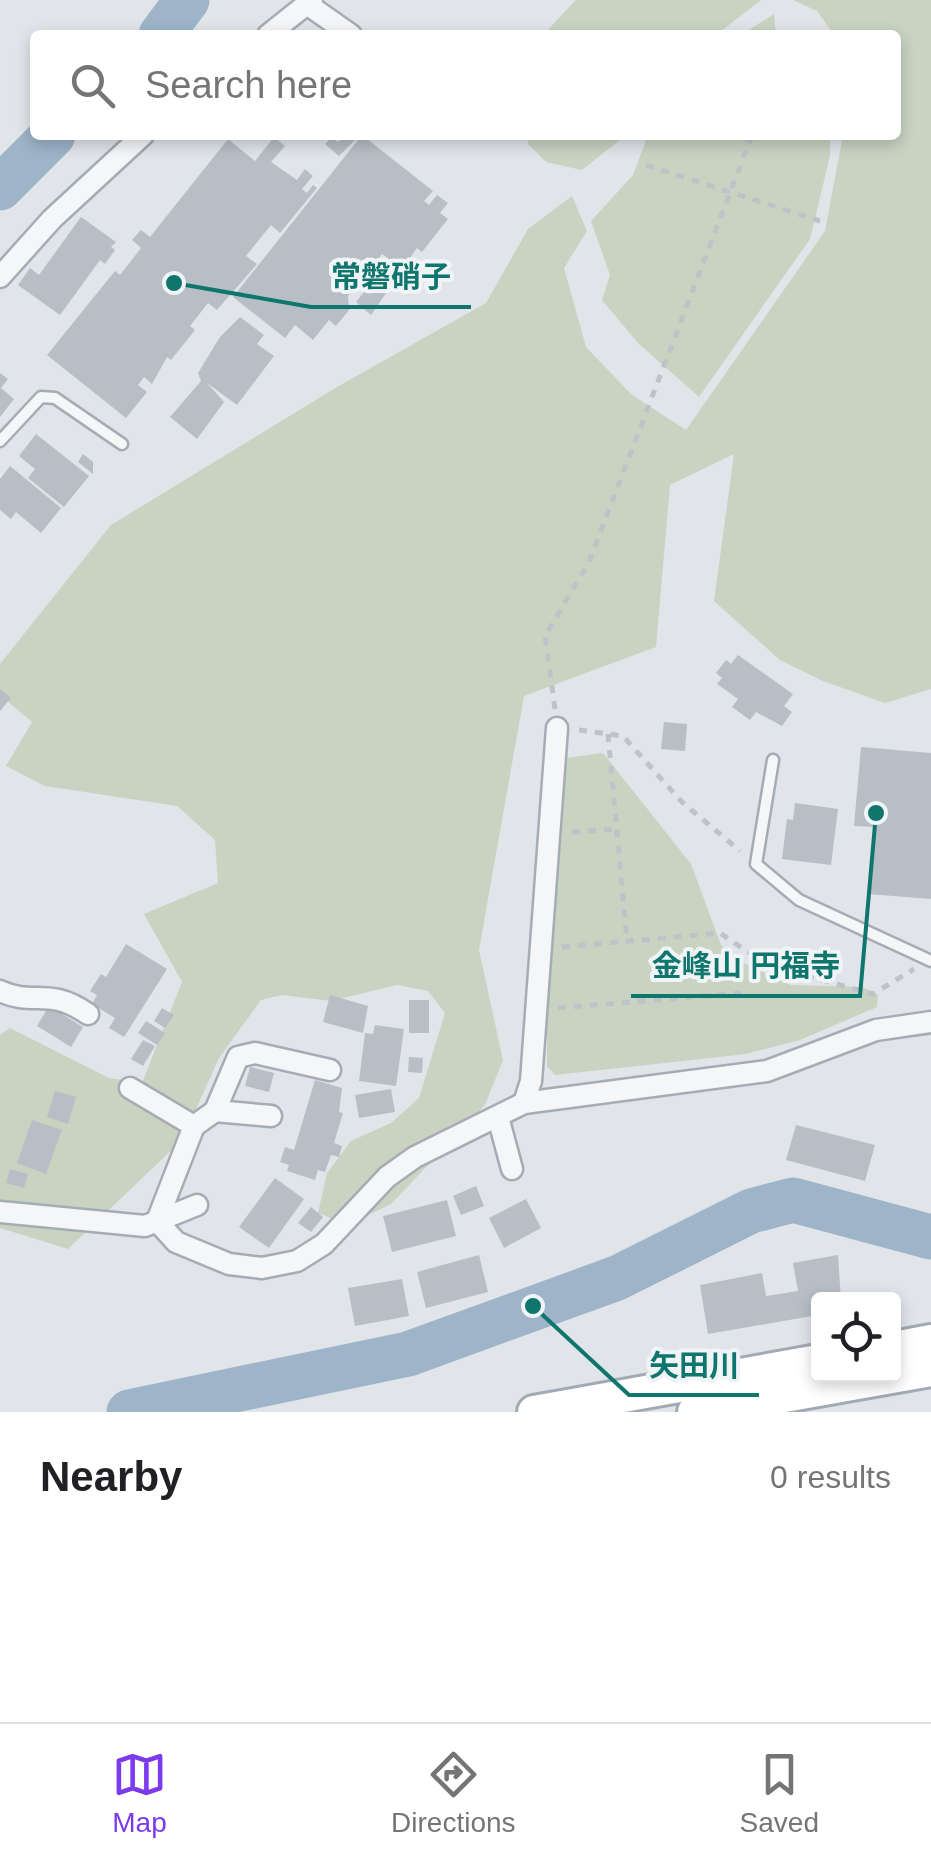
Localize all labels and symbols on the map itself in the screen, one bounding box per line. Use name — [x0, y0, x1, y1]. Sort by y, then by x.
callout: 常磐硝子 — [311, 247, 471, 307]
text: 常磐硝子 — [331, 260, 451, 293]
callout: 金峰山 円福寺 — [631, 936, 860, 996]
text: 金峰山 円福寺 — [652, 949, 840, 982]
callout: 矢田川 — [629, 1335, 759, 1395]
text: 矢田川 — [649, 1349, 739, 1382]

